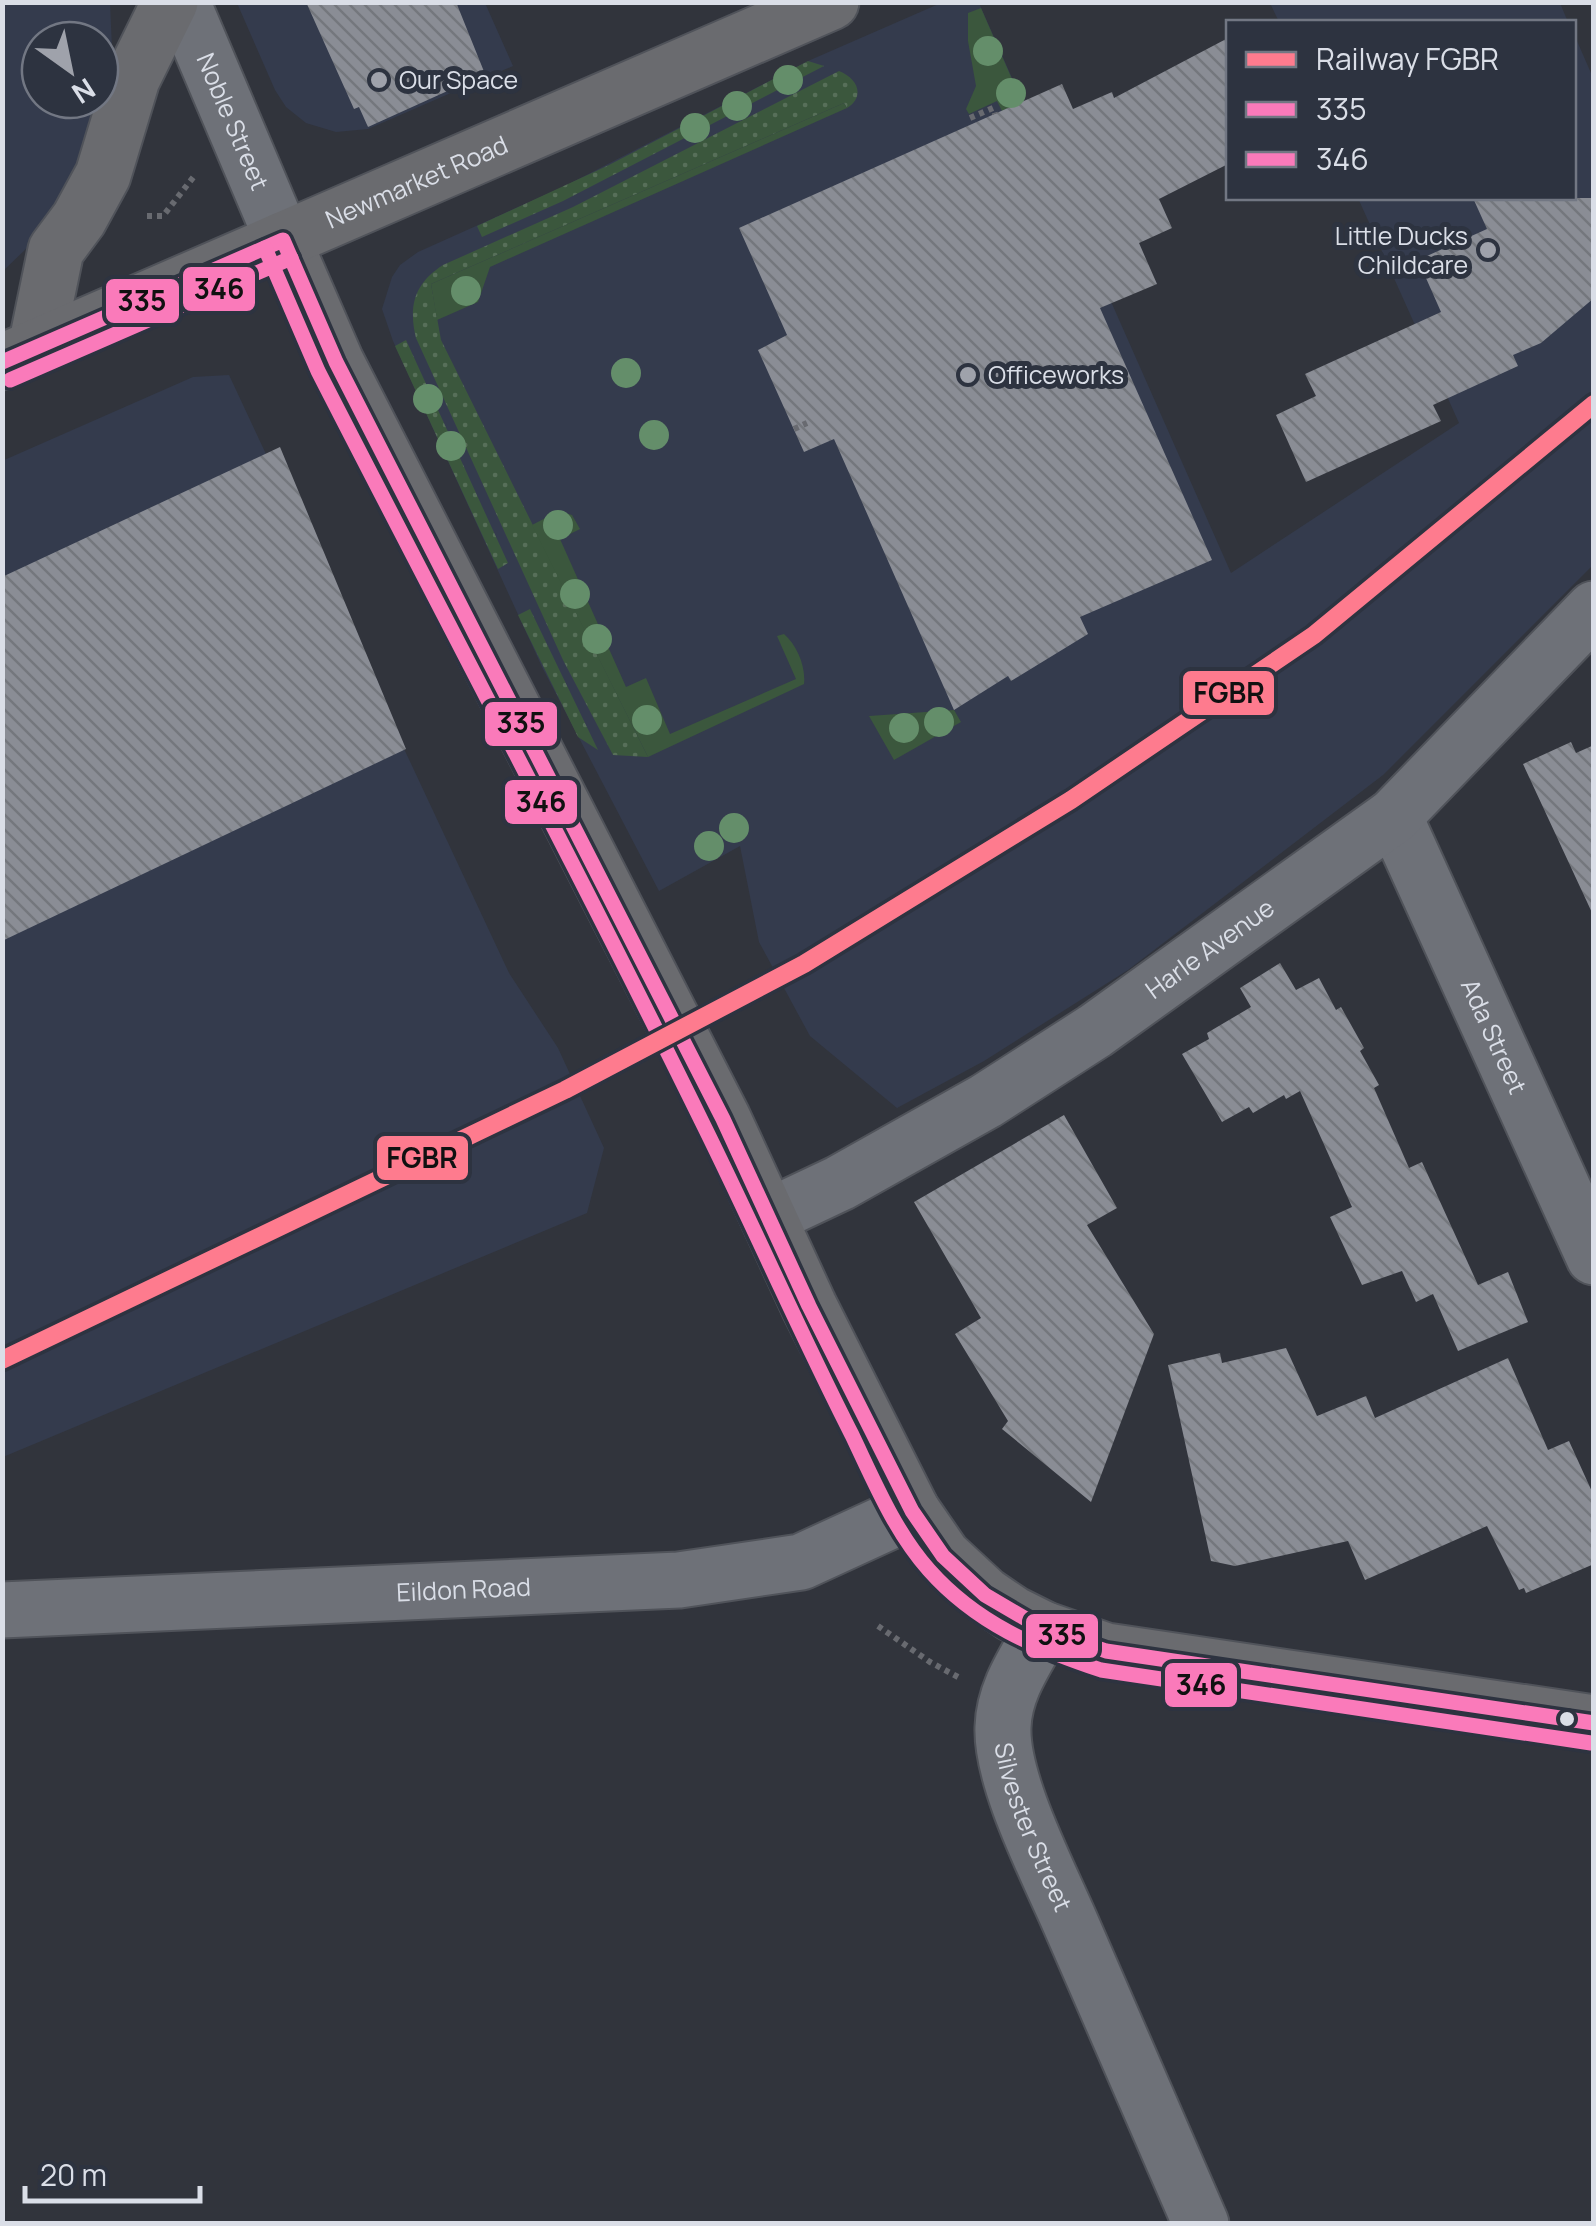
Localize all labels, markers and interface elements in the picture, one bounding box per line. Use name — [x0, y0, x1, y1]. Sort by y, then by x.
north arrow — [20, 20, 120, 120]
legend — [1226, 20, 1576, 200]
text: Railway FGBR — [1316, 38, 1499, 79]
street label: Noble Street — [189, 48, 278, 195]
place label: Our Space — [399, 62, 518, 97]
marker: Our Space — [368, 69, 390, 91]
text: N — [65, 70, 103, 113]
text: 335 — [1316, 88, 1367, 129]
street label: Newmarket Road — [320, 126, 513, 237]
text: 346 — [1316, 138, 1369, 179]
place label: Little Ducks Childcare — [1335, 218, 1468, 282]
marker: Little Ducks Childcare — [1477, 239, 1499, 261]
line badge: 346 — [181, 265, 257, 313]
text: 346 — [194, 269, 244, 307]
line badge: 335 — [104, 277, 181, 325]
text: 335 — [118, 281, 166, 319]
place label: Officeworks — [988, 357, 1124, 392]
marker: Officeworks — [957, 364, 979, 386]
line badge: FGBR — [1181, 669, 1276, 717]
text: FGBR — [1193, 673, 1265, 711]
line badge: 335 — [483, 700, 559, 748]
text: 335 — [497, 703, 545, 741]
line badge: 346 — [503, 778, 579, 826]
text: 346 — [516, 782, 566, 820]
street label: Harle Avenue — [1138, 890, 1281, 1006]
street label: Ada Street — [1453, 973, 1536, 1099]
line badge: FGBR — [375, 1134, 470, 1182]
text: FGBR — [386, 1138, 458, 1176]
street label: Eildon Road — [395, 1569, 532, 1610]
line badge: 335 — [1024, 1612, 1100, 1660]
text: 335 — [1038, 1615, 1086, 1653]
line badge: 346 — [1163, 1661, 1239, 1709]
text: 346 — [1176, 1665, 1226, 1703]
unlabelled marker — [1557, 1709, 1577, 1729]
street label: Silvester Street — [987, 1740, 1081, 1917]
scale bar — [25, 2141, 200, 2203]
text: 20 m — [40, 2154, 107, 2195]

